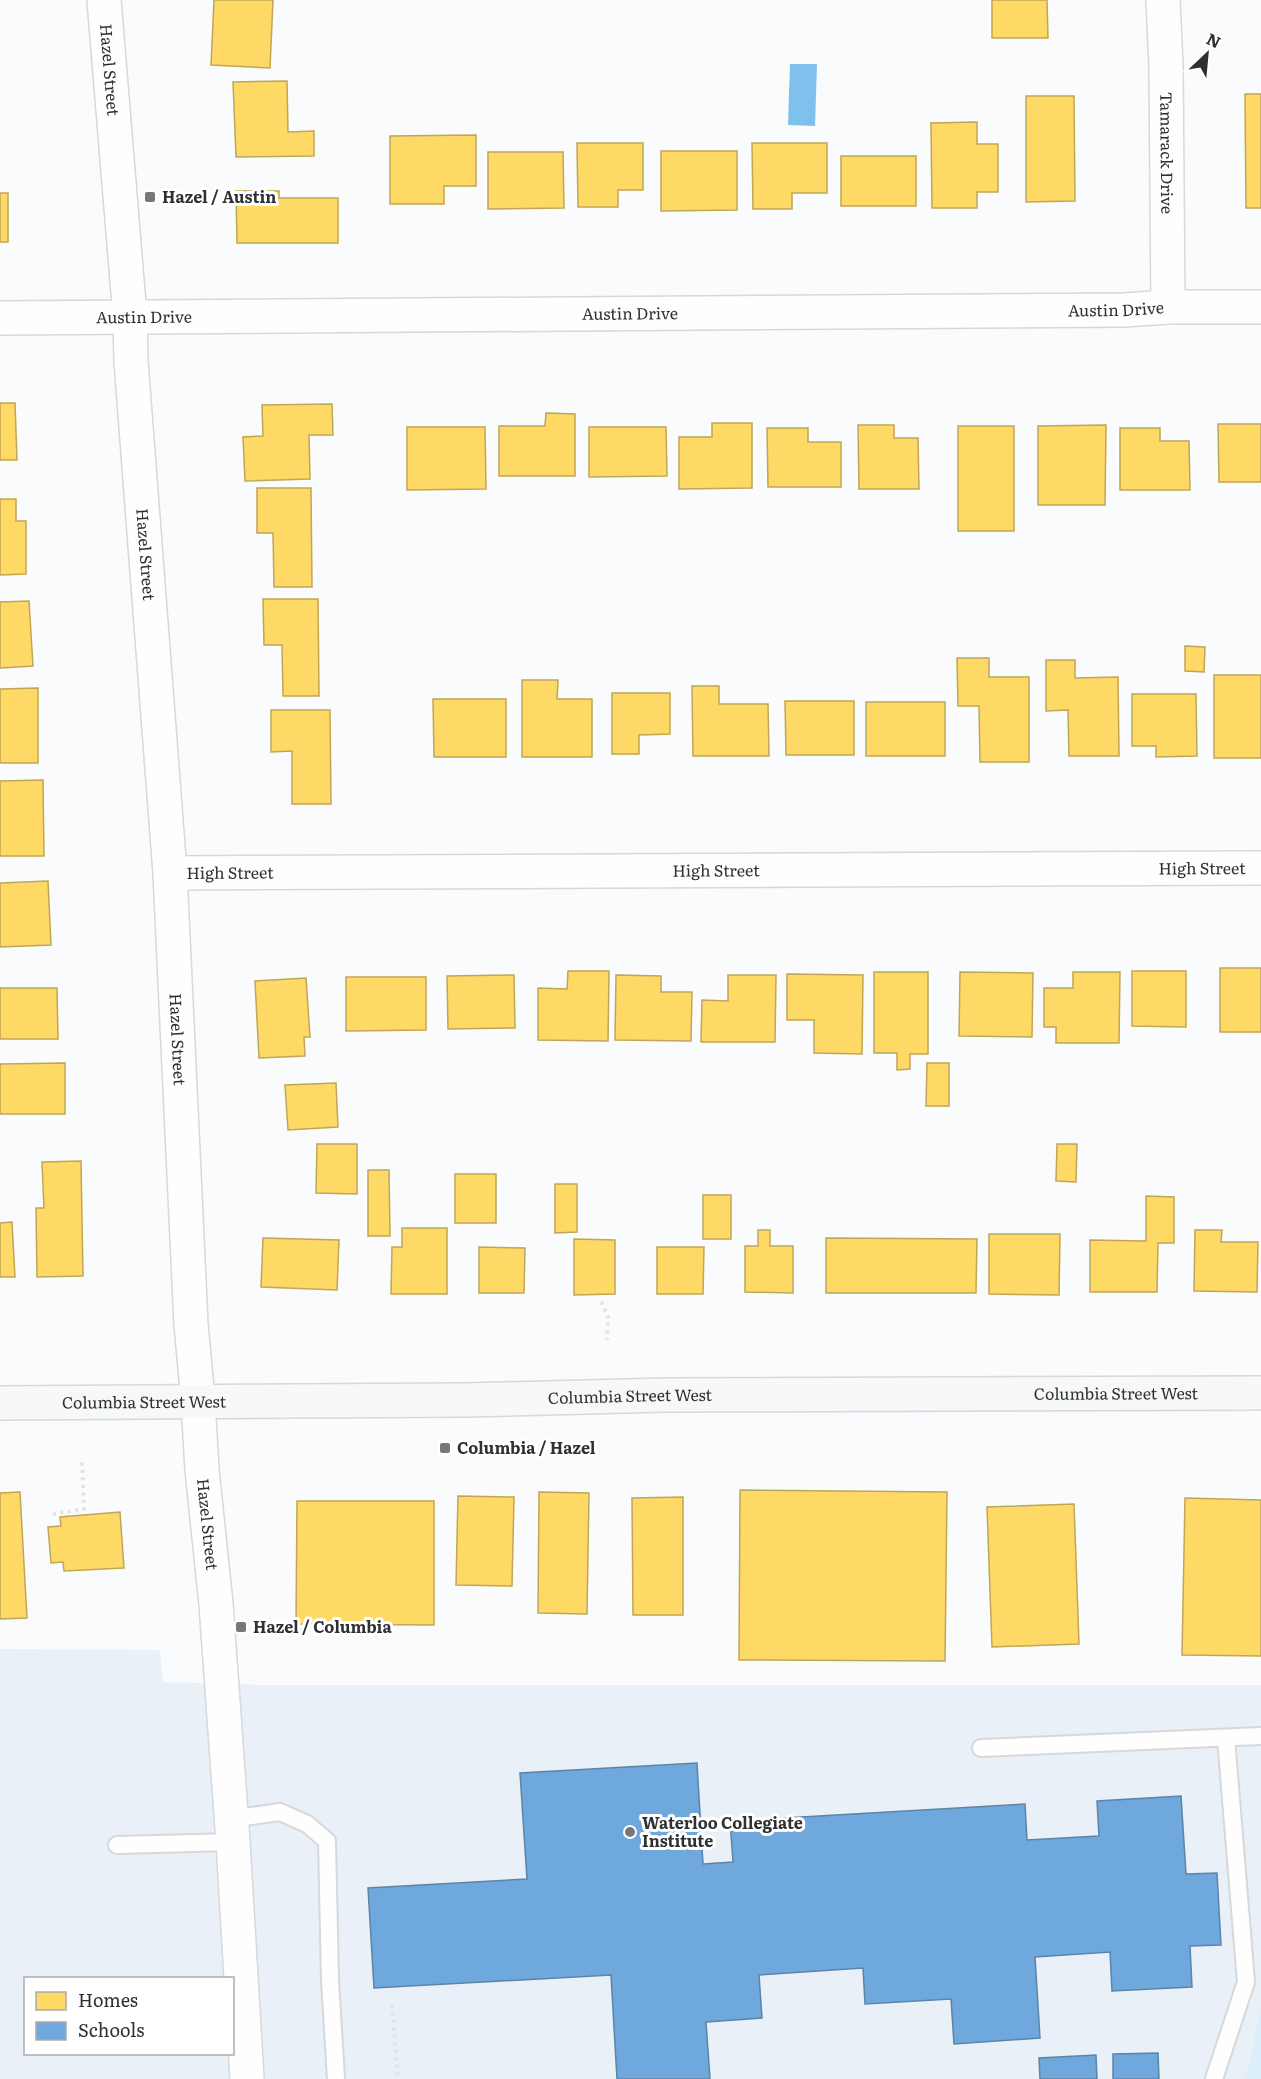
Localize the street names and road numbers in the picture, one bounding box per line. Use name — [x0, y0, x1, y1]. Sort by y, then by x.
street label: Hazel Street — [95, 23, 126, 117]
street label: Tamarack Drive — [1155, 92, 1180, 214]
street label: Austin Drive — [1068, 294, 1165, 321]
street label: Austin Drive — [582, 300, 678, 325]
street label: Austin Drive — [96, 304, 192, 328]
street label: Hazel Street — [131, 507, 162, 602]
street label: High Street — [1158, 855, 1246, 879]
street label: High Street — [672, 857, 760, 882]
street label: High Street — [186, 860, 274, 884]
street label: Hazel Street — [165, 993, 193, 1086]
street label: Columbia Street West — [1034, 1380, 1199, 1405]
street label: Columbia Street West — [548, 1382, 713, 1409]
street label: Columbia Street West — [62, 1389, 227, 1414]
street label: Hazel Street — [192, 1477, 225, 1572]

